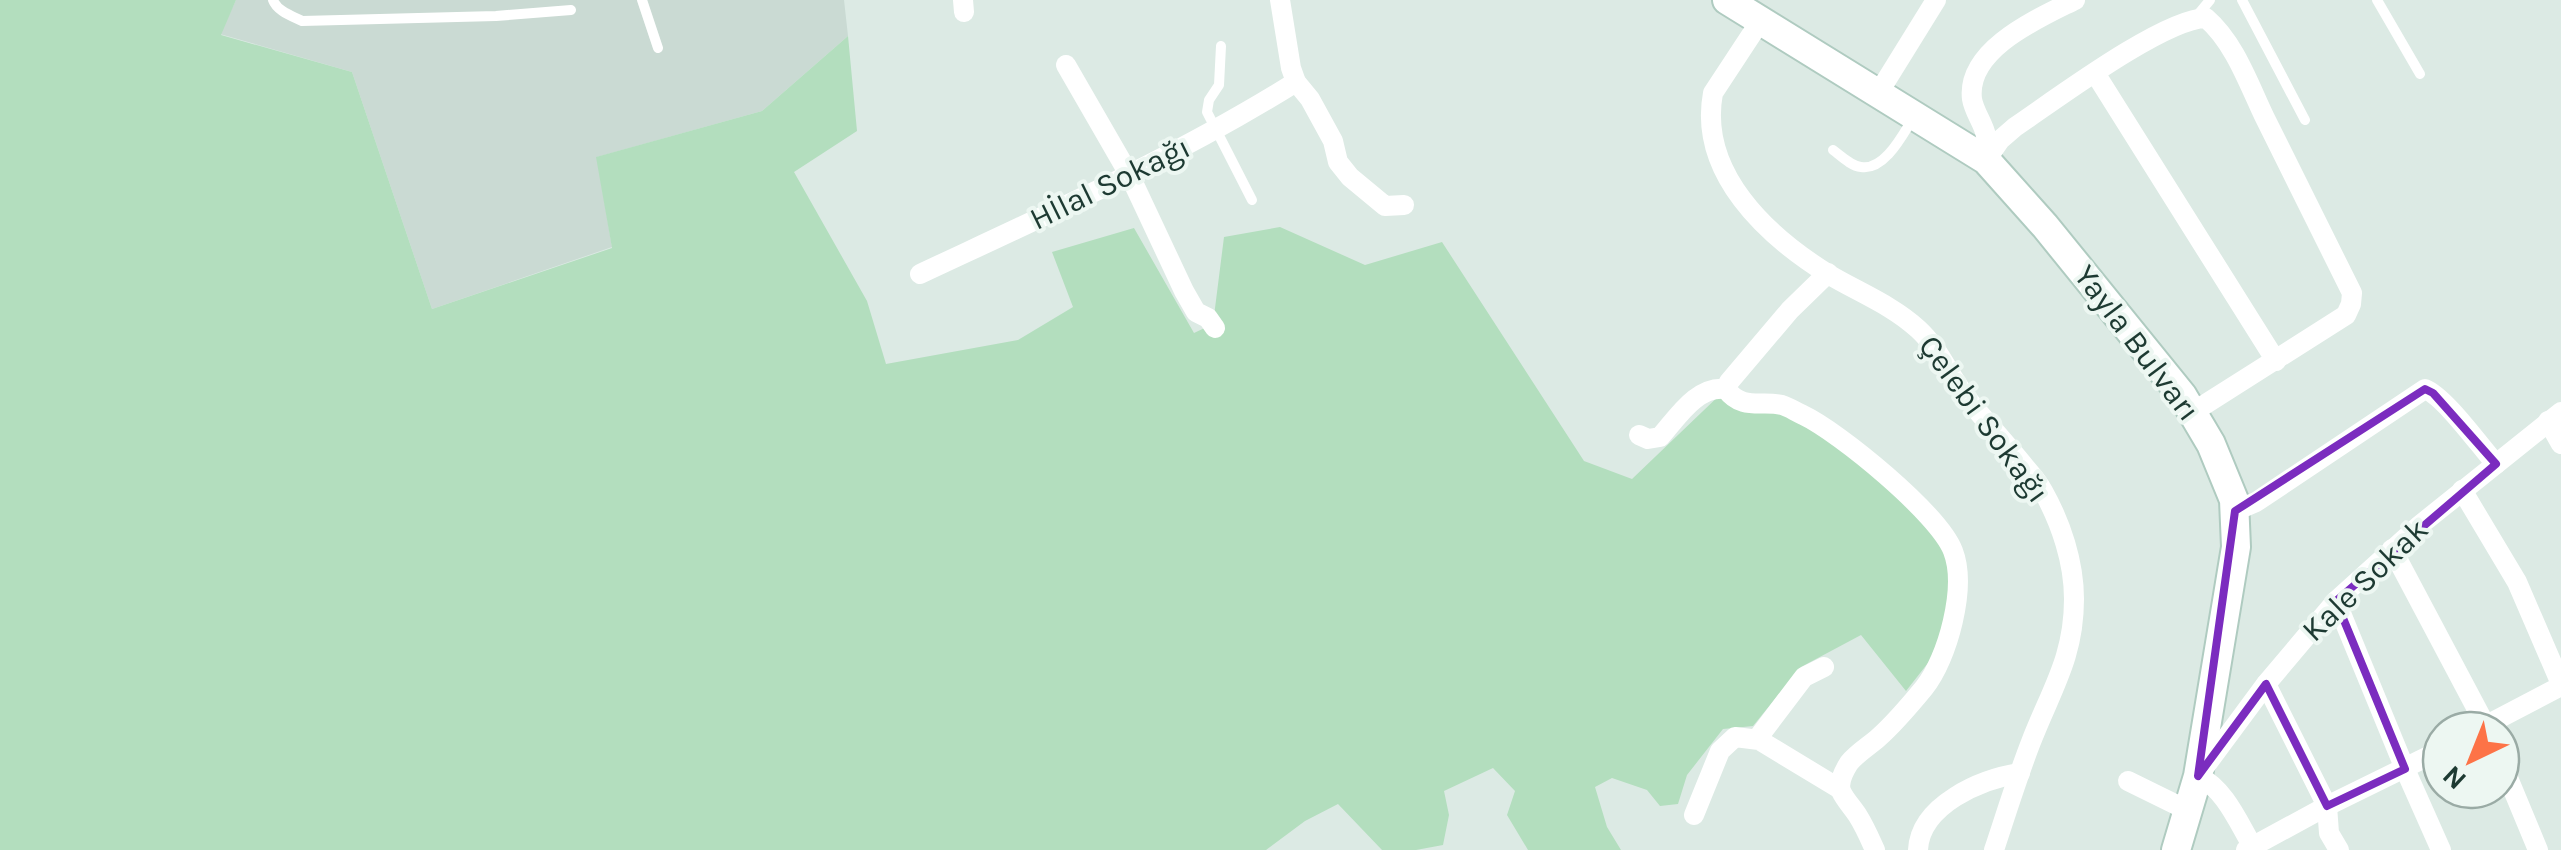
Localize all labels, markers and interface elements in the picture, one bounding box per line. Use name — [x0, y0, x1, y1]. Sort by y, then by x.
street label: Hİlal Sokağı — [1024, 128, 1196, 238]
street label: Yayla Bulvarı — [2066, 258, 2208, 428]
street label: Çelebi Sokağı — [1911, 328, 2057, 510]
street label: Kale Sokak — [2294, 511, 2436, 649]
north arrow — [2421, 710, 2521, 810]
text: N — [2436, 759, 2473, 797]

